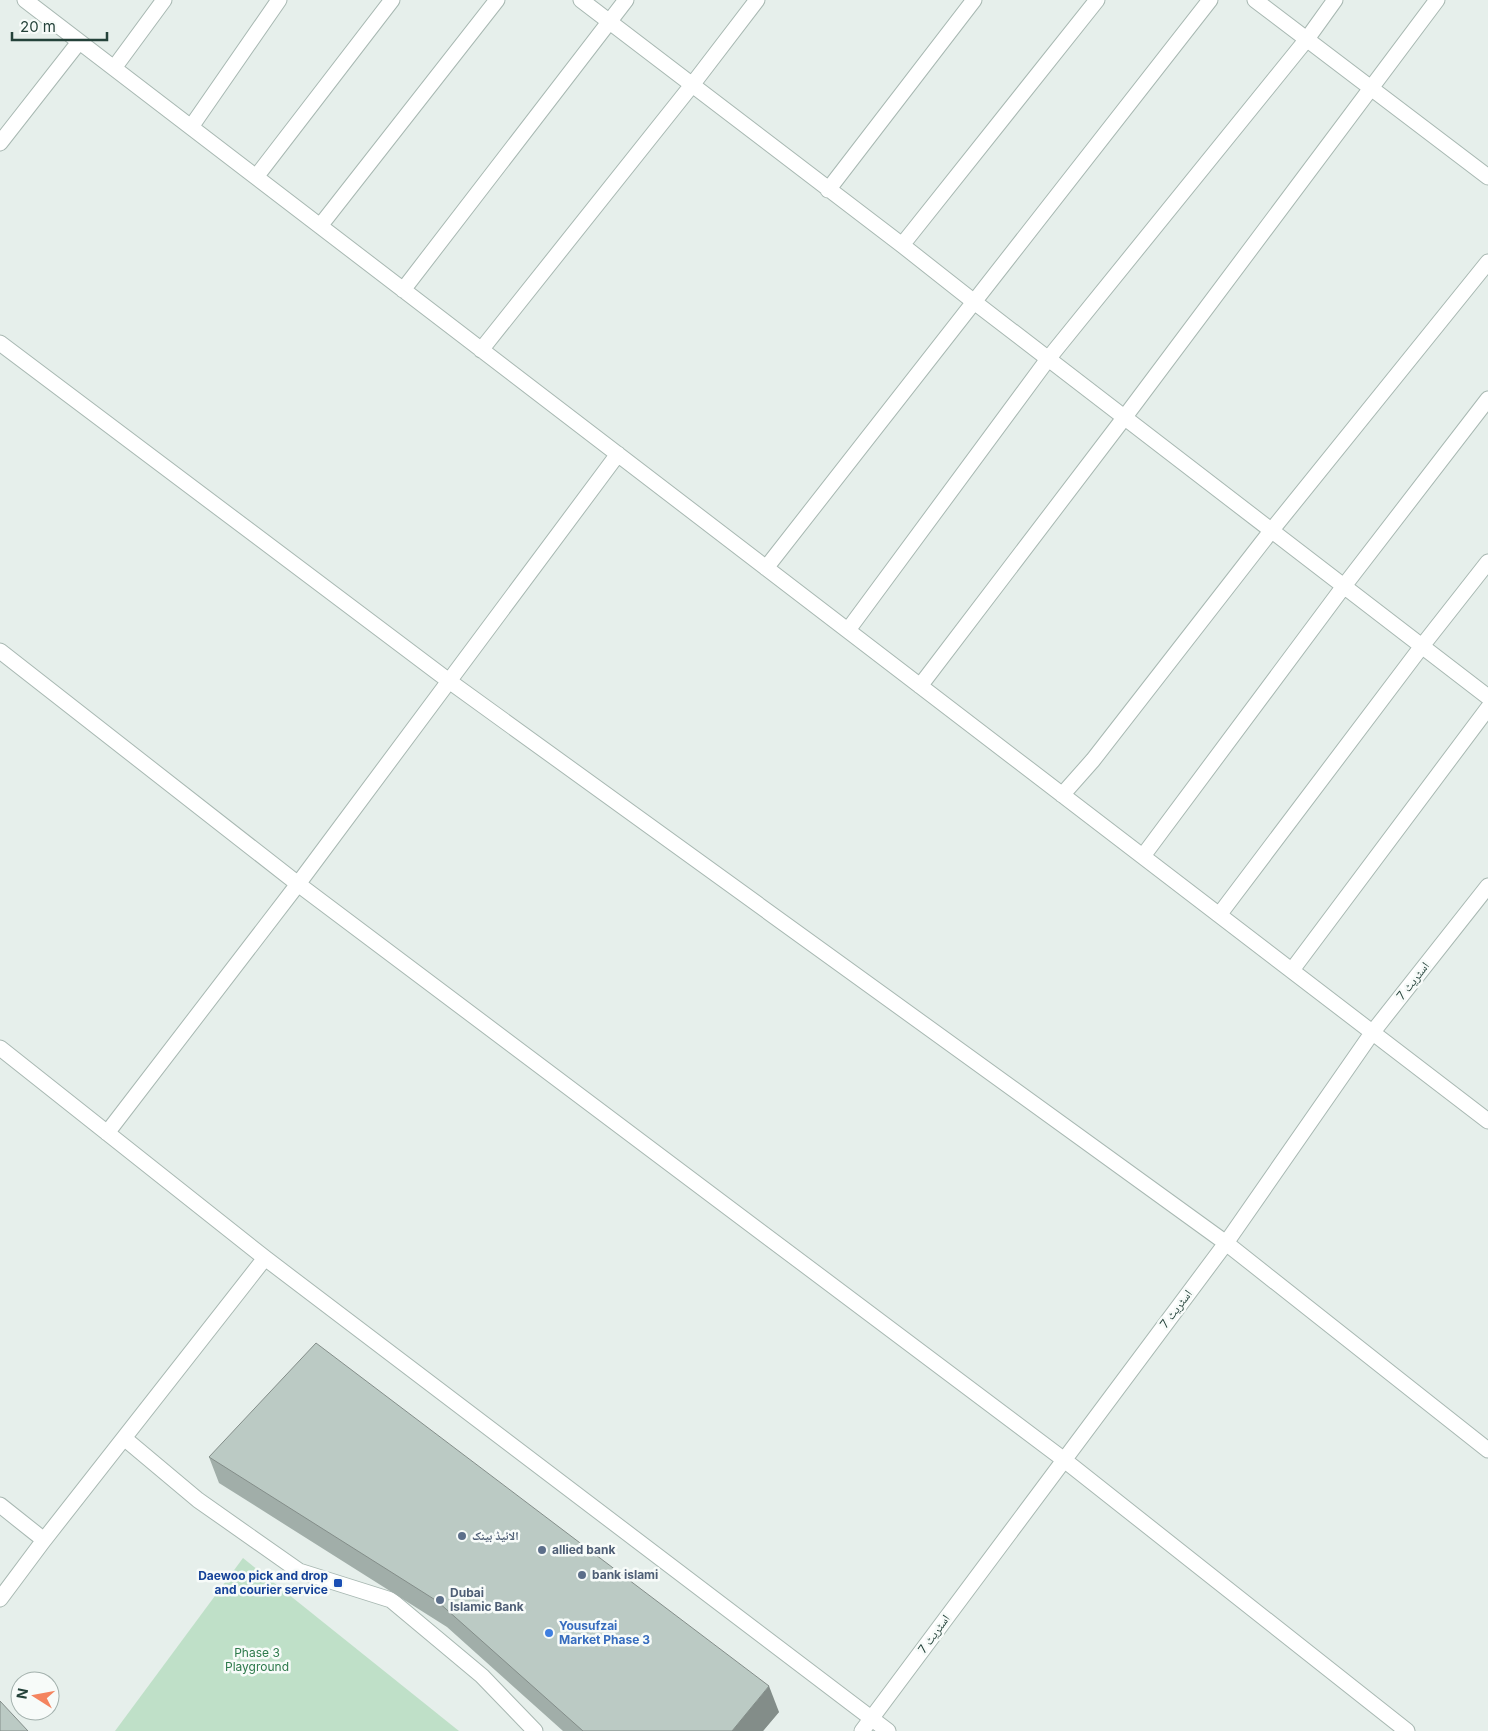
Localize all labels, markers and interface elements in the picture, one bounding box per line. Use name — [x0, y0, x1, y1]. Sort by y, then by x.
scale bar — [12, 10, 108, 42]
text: 20 m — [20, 17, 56, 36]
street label: اسٹریٹ 7 — [1393, 959, 1432, 1003]
street label: اسٹریٹ 7 — [1156, 1286, 1195, 1331]
place label: الائیڈ بینک — [472, 1528, 519, 1543]
marker: الائیڈ بینک — [456, 1530, 468, 1542]
place label: allied bank — [552, 1542, 615, 1557]
marker: allied bank — [536, 1544, 548, 1556]
place label: bank islami — [592, 1567, 658, 1582]
place label: Daewoo pick and drop and courier service — [198, 1568, 328, 1597]
marker: bank islami — [576, 1569, 588, 1581]
marker: Daewoo pick and drop and courier service — [332, 1577, 344, 1589]
place label: Dubai Islamic Bank — [450, 1585, 524, 1614]
marker: Dubai Islamic Bank — [434, 1594, 446, 1606]
street label: اسٹریٹ 7 — [915, 1611, 953, 1656]
place label: Yousufzai Market Phase 3 — [559, 1618, 650, 1647]
marker: Yousufzai Market Phase 3 — [543, 1627, 555, 1639]
park label: Phase 3 Playground — [225, 1645, 289, 1674]
north arrow — [10, 1671, 60, 1721]
text: N — [12, 1687, 31, 1700]

